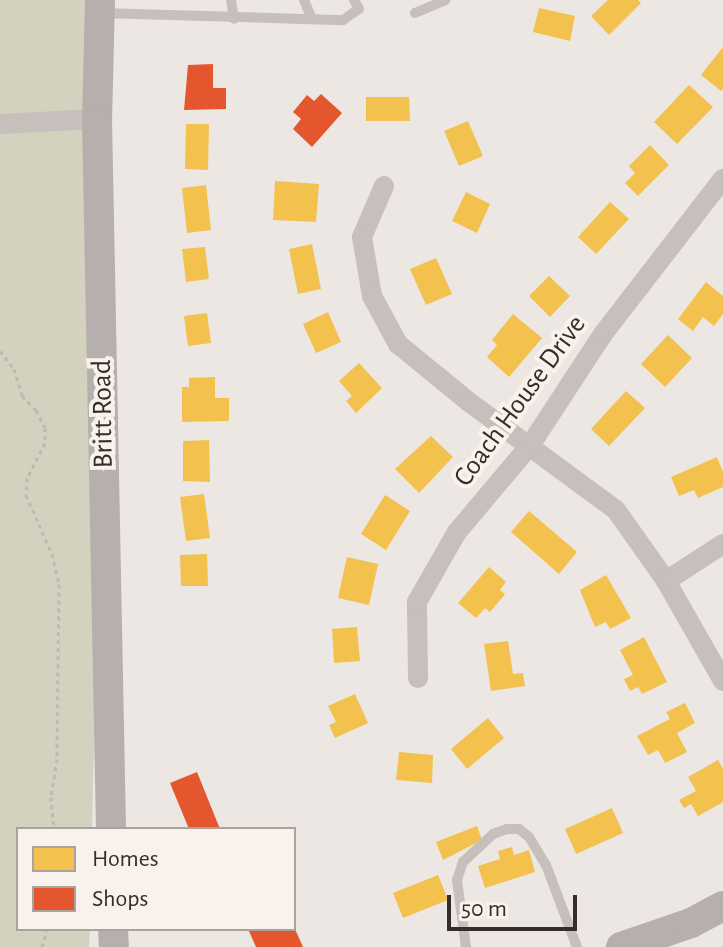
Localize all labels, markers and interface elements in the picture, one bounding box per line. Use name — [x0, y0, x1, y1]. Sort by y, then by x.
street label: Coach House Drive — [447, 309, 593, 493]
street label: Britt Road — [85, 359, 121, 469]
legend — [16, 827, 296, 931]
text: Homes — [92, 847, 159, 871]
scale bar — [451, 879, 581, 929]
text: Shops — [92, 887, 148, 911]
text: 50 m — [461, 897, 507, 921]

